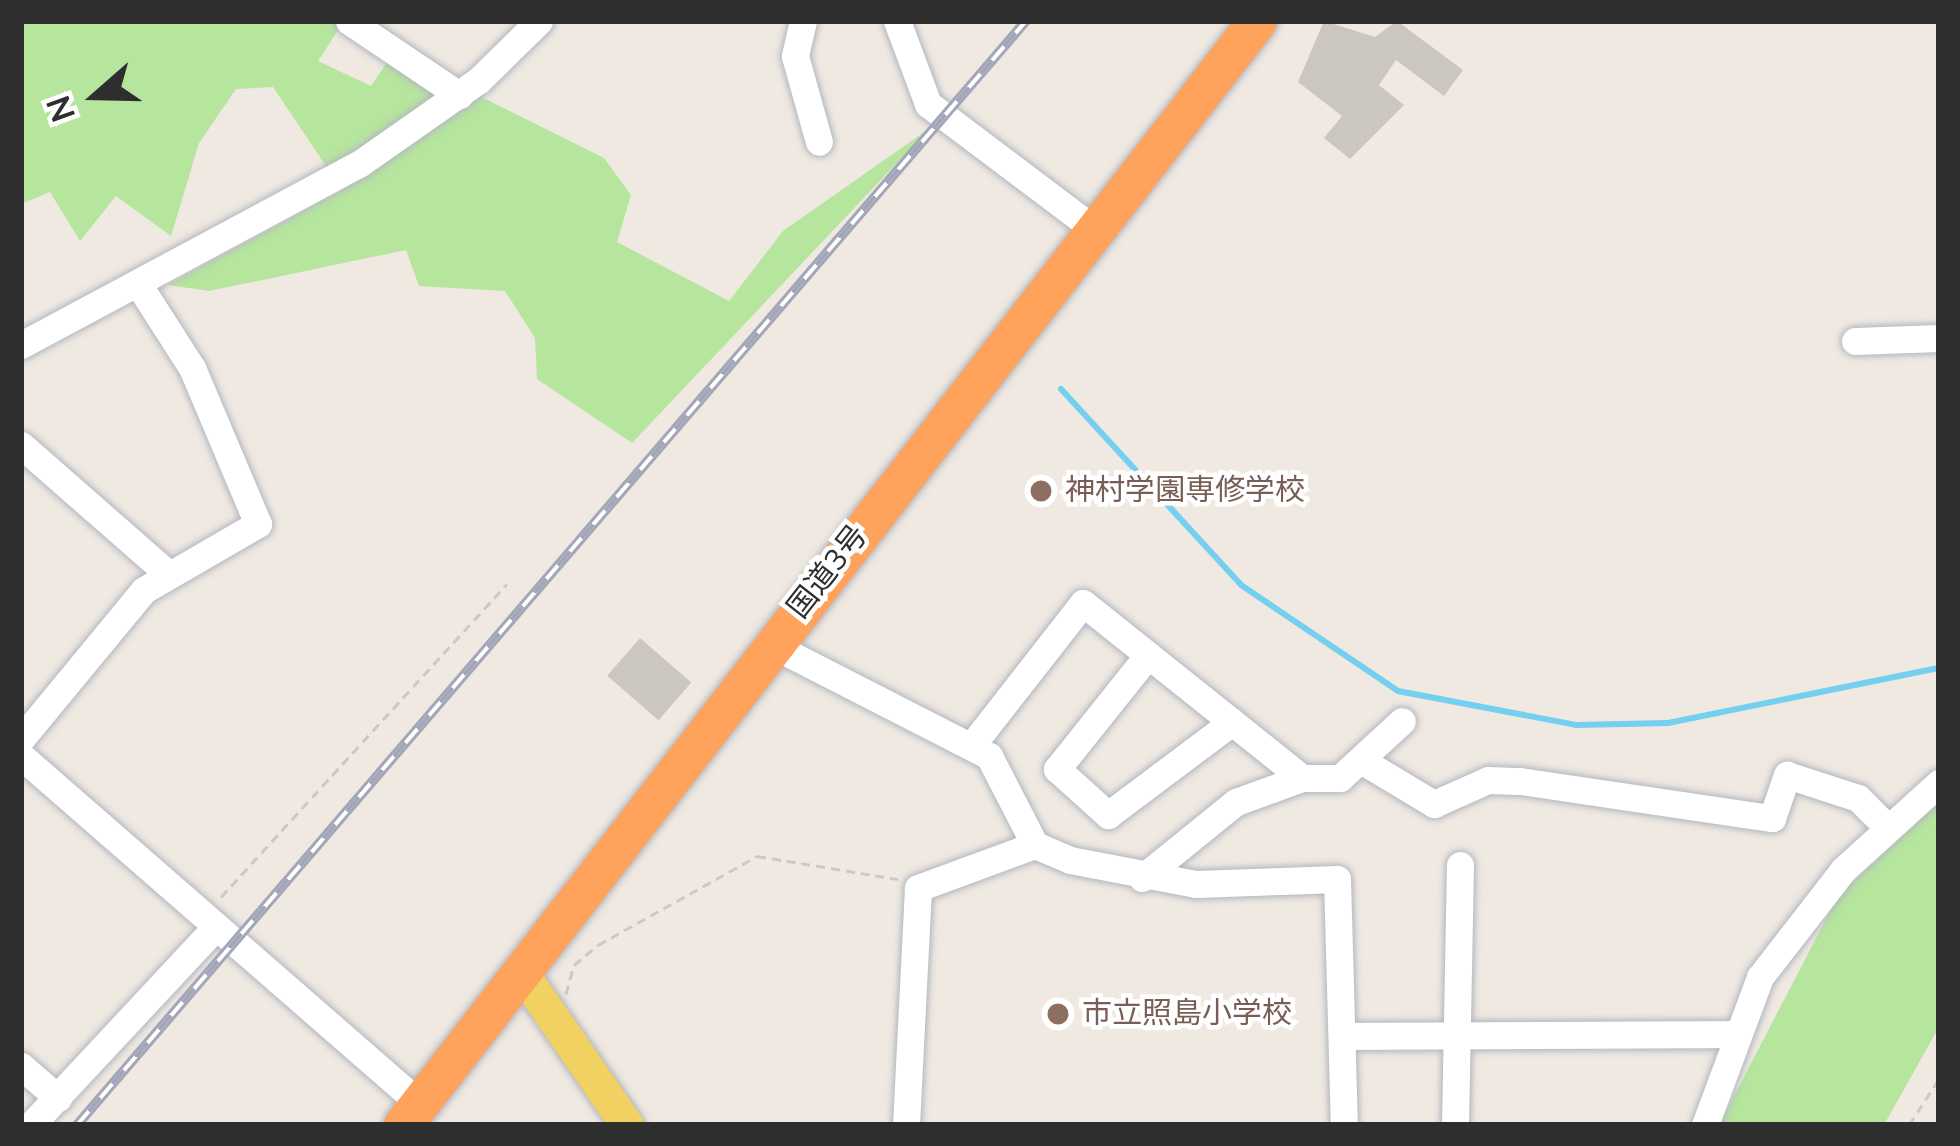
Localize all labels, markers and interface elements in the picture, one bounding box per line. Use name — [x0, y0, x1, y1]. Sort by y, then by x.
north arrow — [36, 36, 156, 156]
text: N — [36, 89, 87, 128]
place label: 神村学園専修学校 — [1065, 473, 1305, 509]
marker: 神村学園専修学校 — [1028, 478, 1054, 504]
street label: 国道3号 — [781, 518, 875, 626]
place label: 市立照島小学校 — [1082, 996, 1292, 1032]
marker: 市立照島小学校 — [1045, 1001, 1071, 1027]

